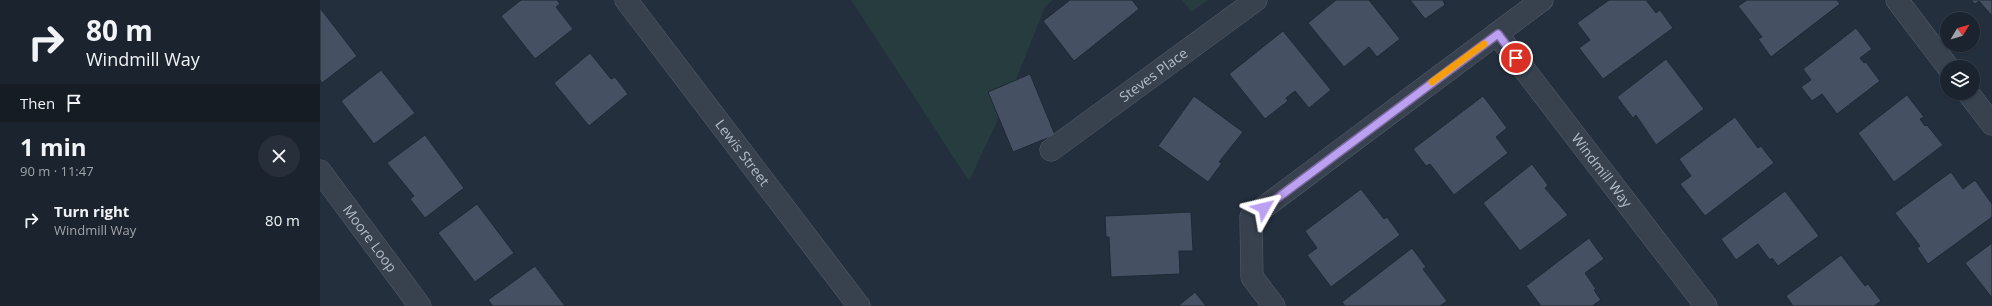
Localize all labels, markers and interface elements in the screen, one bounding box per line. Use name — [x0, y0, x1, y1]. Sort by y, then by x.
text: 80 m — [86, 11, 153, 49]
north arrow — [1940, 12, 1980, 52]
map controls — [1940, 12, 1980, 100]
icon: right — [20, 16, 72, 68]
pin — [1499, 41, 1533, 75]
street label: Steves Place — [1115, 43, 1191, 106]
text: Windmill Way — [86, 47, 200, 71]
icon: arrive — [1505, 47, 1527, 69]
button: layers — [1940, 60, 1980, 100]
icon: arrive — [63, 92, 85, 114]
text: Then — [20, 93, 55, 113]
street label: Lewis Street — [711, 115, 774, 190]
street label: Windmill Way — [1568, 129, 1637, 212]
text: 1 min — [20, 130, 87, 163]
button: close — [258, 135, 300, 177]
text: 90 m · 11:47 — [20, 162, 94, 180]
position arrow — [1243, 187, 1285, 229]
text: Turn right — [54, 201, 129, 221]
street label: Moore Loop — [339, 201, 402, 276]
icon: right — [20, 209, 42, 231]
text: 80 m — [265, 210, 300, 230]
text: Windmill Way — [54, 221, 136, 239]

